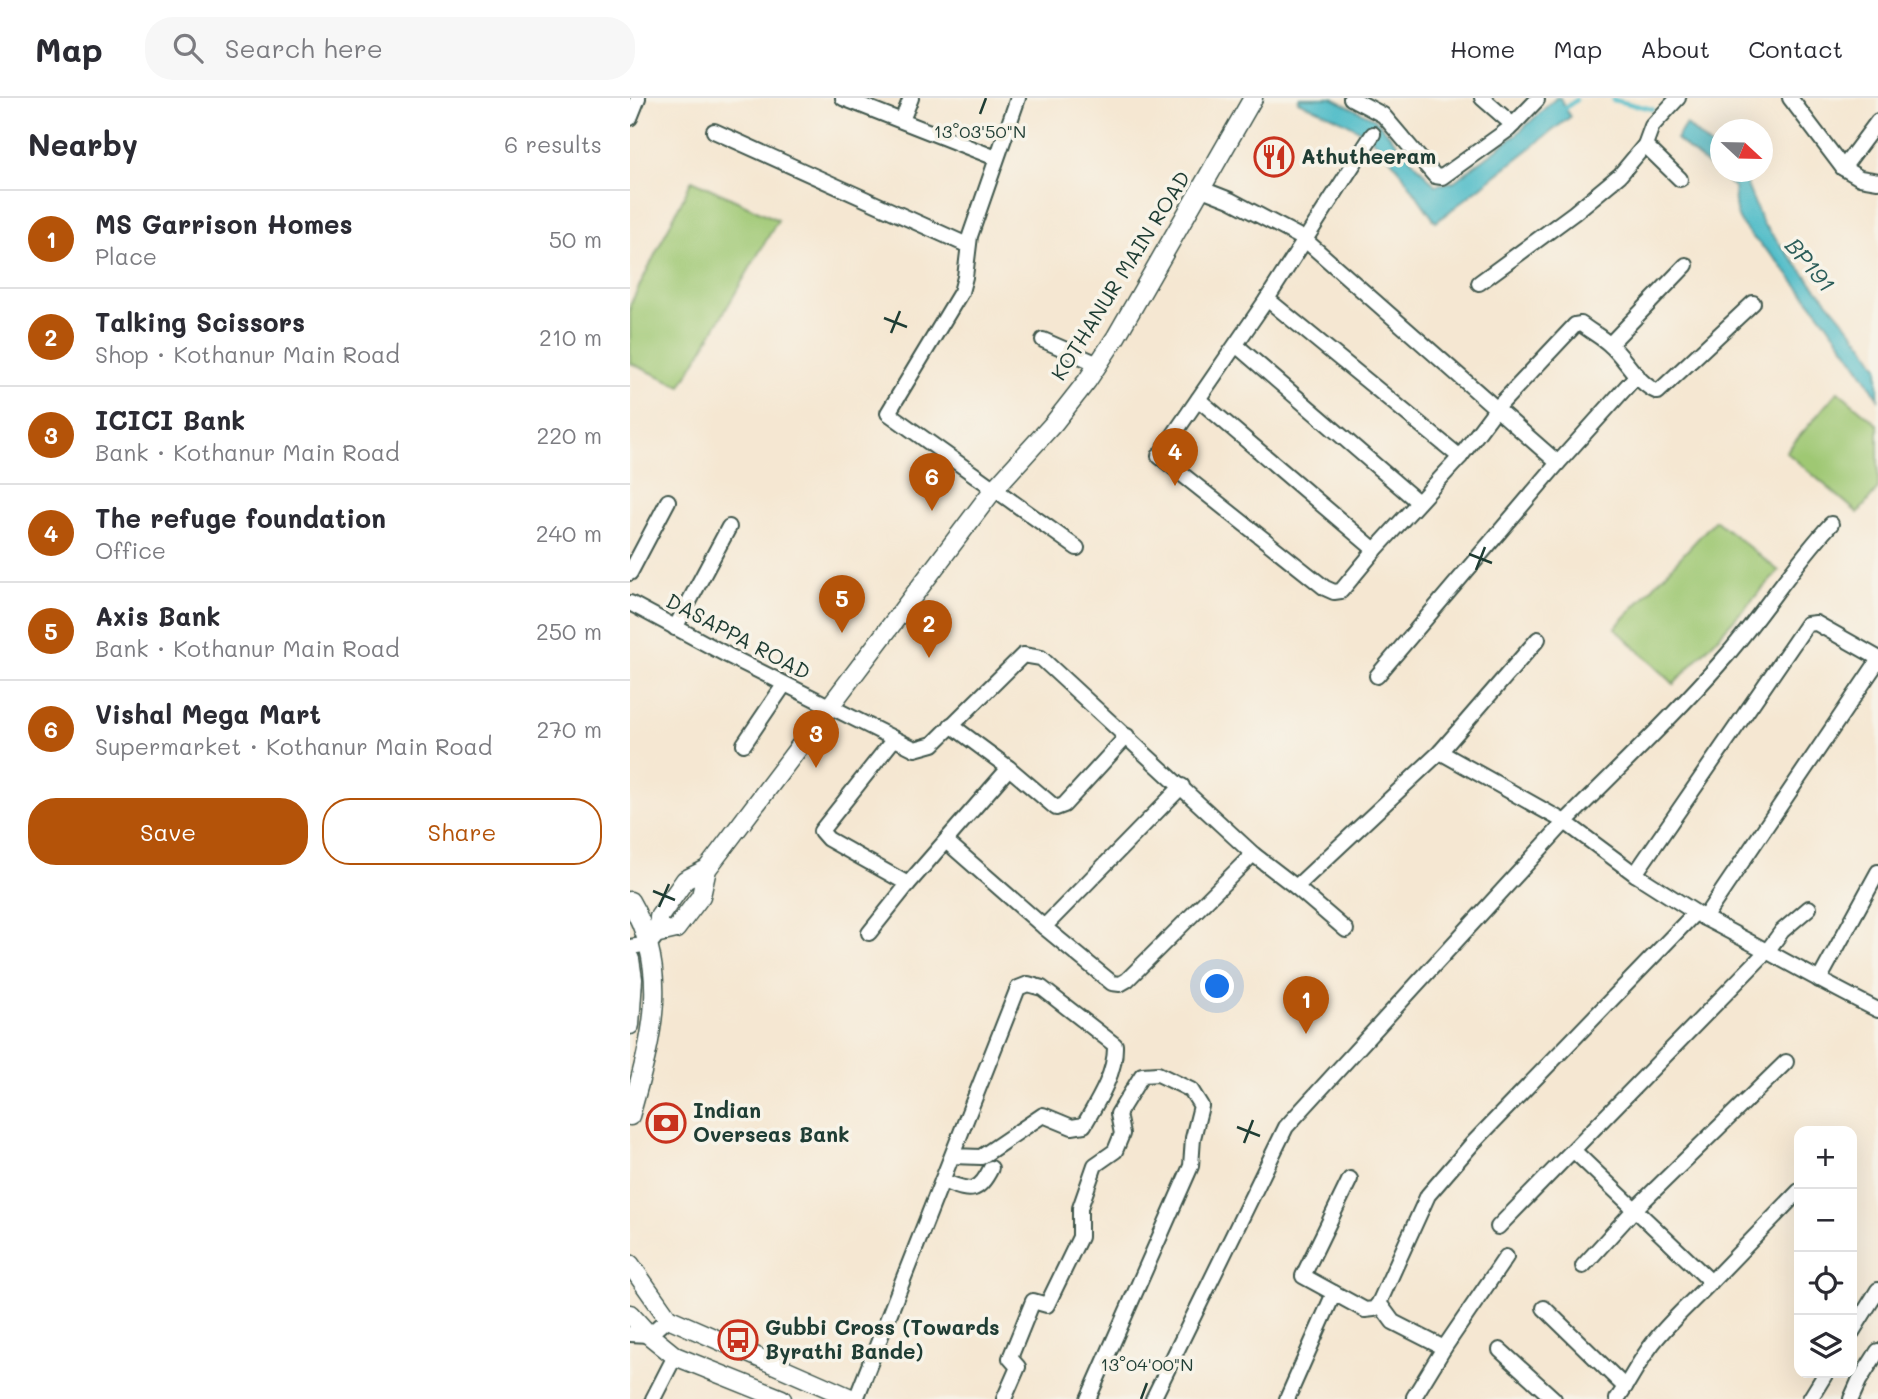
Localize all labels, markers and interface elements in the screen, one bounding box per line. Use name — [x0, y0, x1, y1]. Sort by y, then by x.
search box — [145, 17, 635, 80]
text: Map — [35, 27, 103, 70]
icon: search — [169, 29, 207, 67]
text: Search here — [225, 31, 383, 65]
text: Home — [1450, 33, 1515, 64]
text: Map — [1553, 33, 1602, 64]
text: About — [1640, 33, 1710, 64]
text: Contact — [1748, 33, 1843, 64]
text: 13°03'50"N — [934, 119, 1026, 143]
north arrow — [1710, 119, 1773, 182]
text: Nearby — [28, 124, 138, 164]
text: 6 results — [504, 129, 602, 159]
restaurant icon: Athutheeram — [1253, 136, 1295, 178]
place label: Athutheeram — [1301, 142, 1436, 169]
street label: KOTHANUR MAIN ROAD — [1044, 165, 1195, 385]
text: MS Garrison Homes — [95, 207, 353, 241]
text: 1 — [46, 224, 56, 254]
text: 50 m — [549, 224, 602, 254]
water label: BP191 — [1779, 231, 1842, 298]
text: Place — [95, 241, 157, 271]
text: Talking Scissors — [95, 305, 305, 339]
text: 2 — [45, 322, 57, 352]
text: 210 m — [539, 322, 602, 352]
text: Shop · Kothanur Main Road — [95, 339, 400, 369]
text: ICICI Bank — [95, 403, 245, 437]
text: 3 — [44, 420, 58, 450]
text: 220 m — [536, 420, 602, 450]
pin: 4 — [1152, 428, 1198, 486]
text: Bank · Kothanur Main Road — [95, 437, 400, 467]
pin: 6 — [909, 453, 955, 511]
text: The refuge foundation — [95, 501, 386, 535]
text: 4 — [44, 518, 58, 548]
text: 240 m — [536, 518, 602, 548]
text: Office — [95, 535, 166, 565]
pin: 5 — [819, 575, 865, 633]
street label: DASAPPA ROAD — [662, 586, 816, 685]
text: Axis Bank — [95, 599, 220, 633]
pin: 2 — [906, 600, 952, 658]
text: 5 — [44, 616, 58, 646]
text: 250 m — [536, 616, 602, 646]
text: Bank · Kothanur Main Road — [95, 633, 400, 663]
text: Vishal Mega Mart — [95, 697, 321, 731]
pin: 3 — [793, 710, 839, 768]
text: 6 — [44, 714, 58, 744]
text: 270 m — [537, 714, 602, 744]
text: Supermarket · Kothanur Main Road — [95, 731, 492, 761]
button: Save — [28, 798, 308, 865]
button: Share — [322, 798, 602, 865]
your location — [1200, 969, 1234, 1003]
pin: 1 — [1283, 976, 1329, 1034]
place label: Indian Overseas Bank — [693, 1096, 849, 1147]
bank icon: Indian Overseas Bank — [645, 1102, 687, 1144]
map controls — [1794, 1126, 1857, 1378]
button: + — [1794, 1126, 1857, 1189]
button: − — [1794, 1189, 1857, 1252]
button: locate — [1794, 1252, 1857, 1315]
place label: Gubbi Cross (Towards Byrathi Bande) — [765, 1313, 1000, 1365]
button: layers — [1794, 1315, 1857, 1378]
bus stop icon: Gubbi Cross (Towards Byrathi Bande) — [717, 1319, 759, 1361]
text: 13°04'00"N — [1100, 1352, 1194, 1376]

